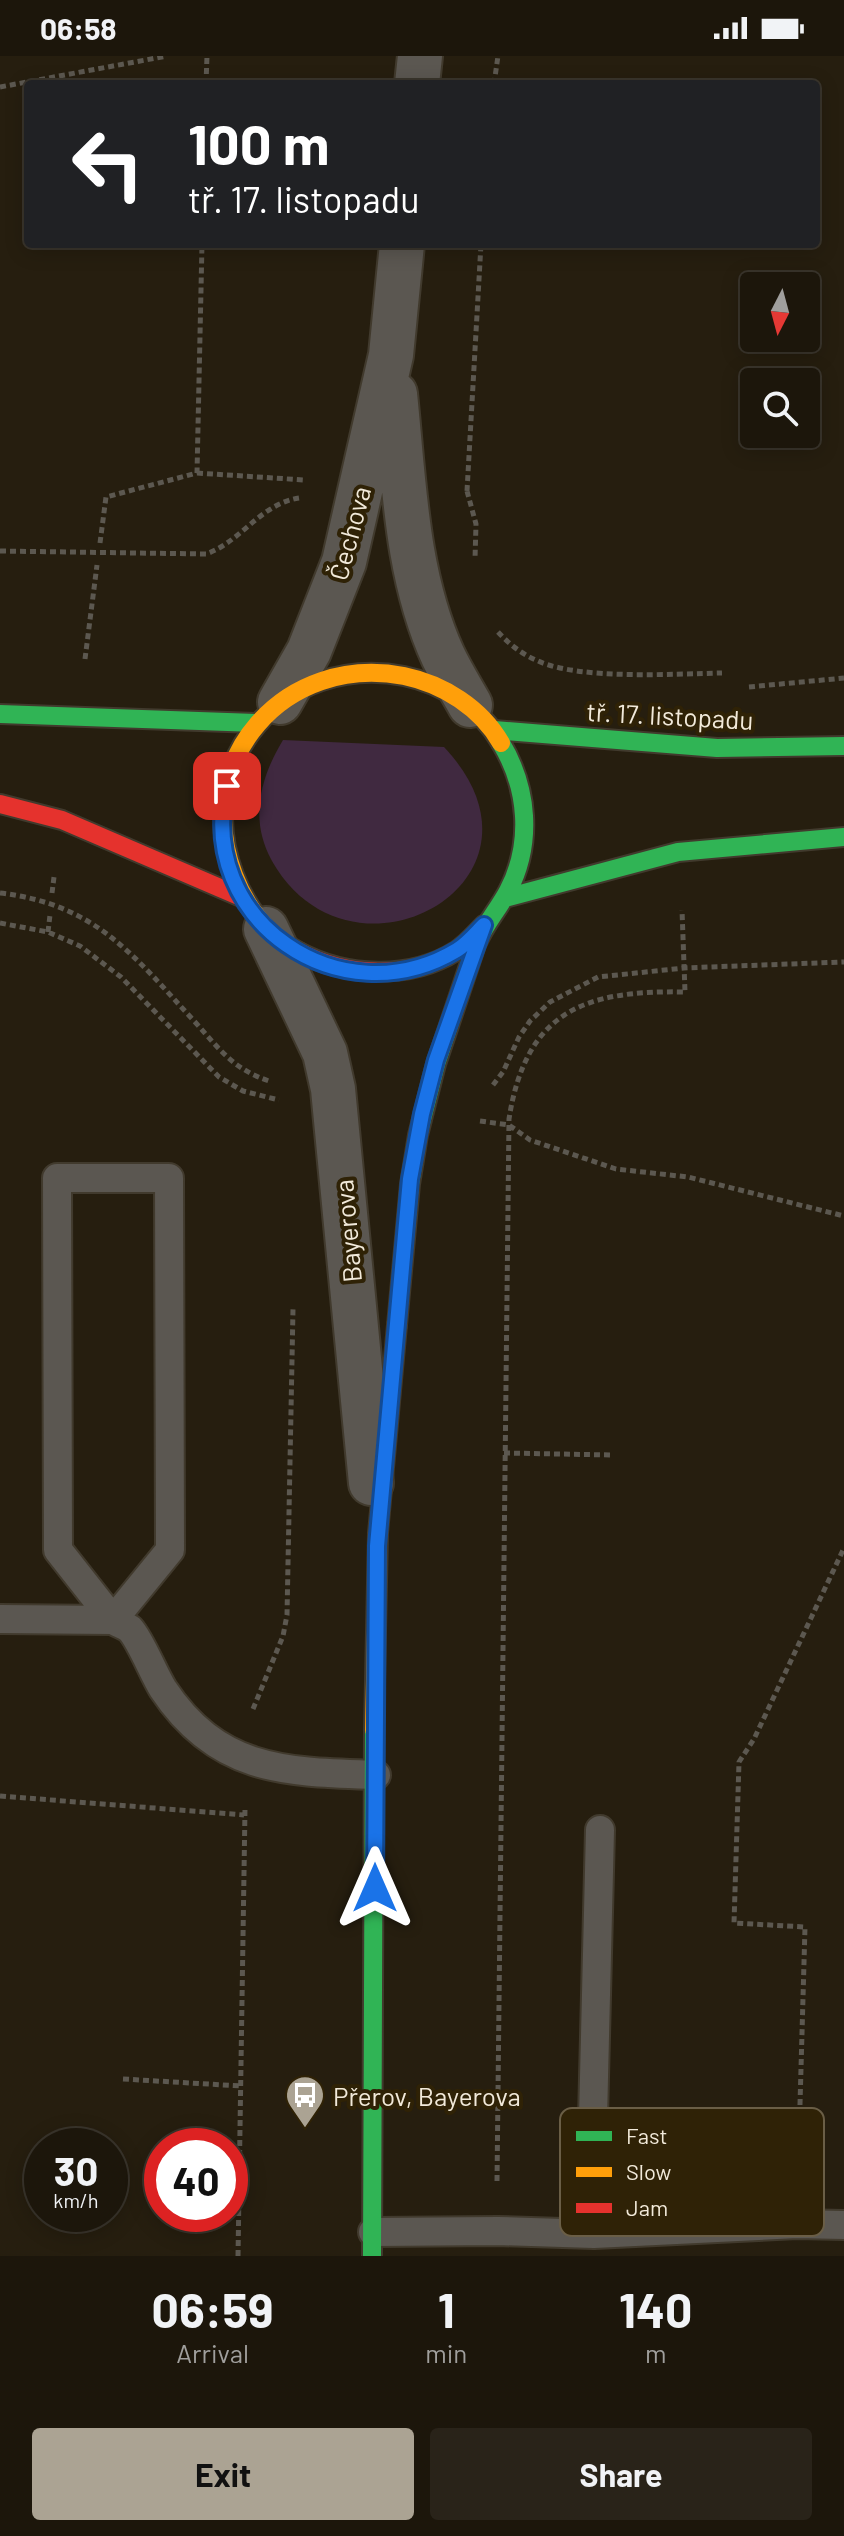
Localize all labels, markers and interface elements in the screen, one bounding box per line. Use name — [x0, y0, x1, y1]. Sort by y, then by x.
text: 06:58 — [40, 10, 117, 46]
text: 100 m — [188, 109, 330, 176]
icon: left — [56, 112, 160, 216]
text: tř. 17. listopadu — [188, 177, 420, 220]
north arrow — [740, 272, 820, 352]
map controls — [740, 272, 820, 448]
button: search — [740, 368, 820, 448]
street label: Čechova — [322, 483, 376, 583]
street label: tř. 17. listopadu — [586, 695, 754, 735]
pin — [193, 752, 261, 820]
icon: arrive — [205, 764, 249, 808]
street label: Bayerova — [327, 1178, 367, 1284]
position arrow — [333, 1846, 417, 1930]
bus stop icon: Přerov, Bayerova — [284, 2074, 326, 2129]
place label: Přerov, Bayerova — [333, 2080, 521, 2111]
legend — [560, 2108, 824, 2236]
text: Fast — [626, 2122, 668, 2148]
speed limit sign: 40 — [144, 2128, 248, 2232]
text: 30 — [54, 2146, 98, 2194]
text: Slow — [626, 2158, 671, 2184]
text: km/h — [53, 2188, 99, 2212]
text: Jam — [626, 2194, 668, 2220]
text: 06:59 — [152, 2280, 274, 2338]
text: 1 — [438, 2280, 455, 2338]
text: 140 — [619, 2280, 692, 2338]
text: Arrival — [176, 2337, 249, 2368]
text: min — [425, 2337, 467, 2368]
text: m — [645, 2337, 666, 2368]
button: Exit — [32, 2428, 414, 2520]
button: Share — [430, 2428, 812, 2520]

